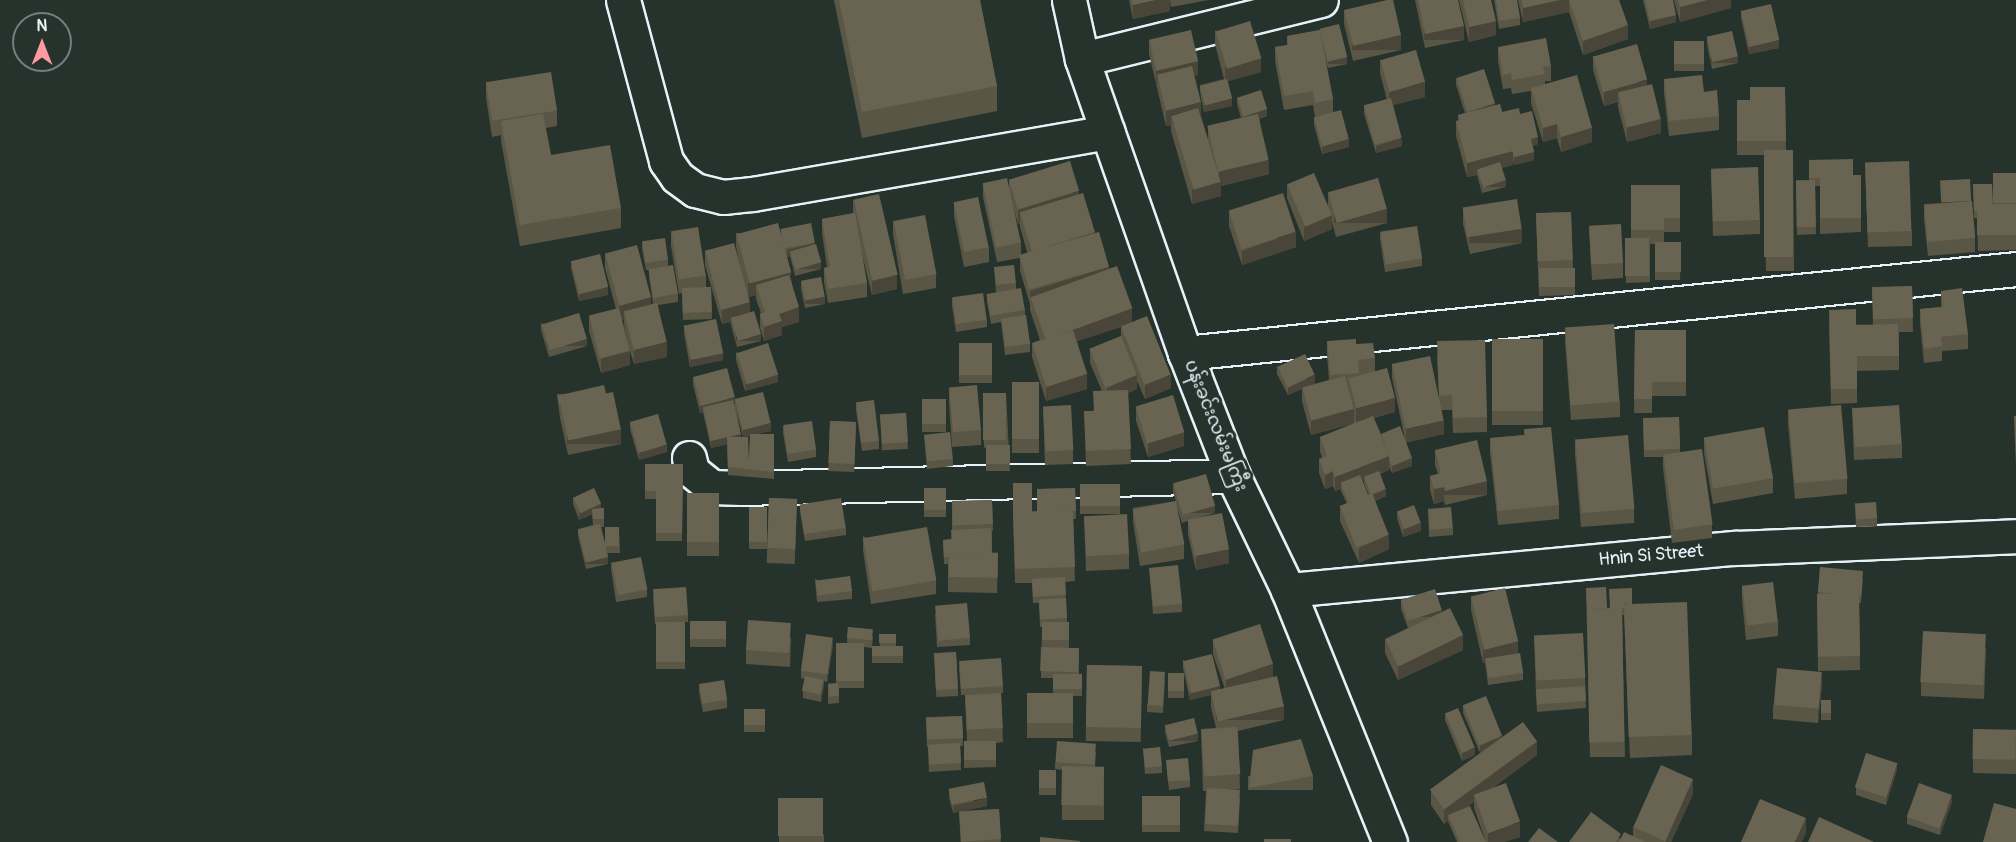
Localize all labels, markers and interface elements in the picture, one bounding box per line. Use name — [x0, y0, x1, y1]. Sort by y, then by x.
north arrow — [12, 12, 72, 72]
text: N — [37, 16, 47, 36]
street label: ပန်းခင်းလမ်းမကြီး — [1179, 357, 1251, 495]
street label: Hnin Si Street — [1598, 541, 1704, 571]

